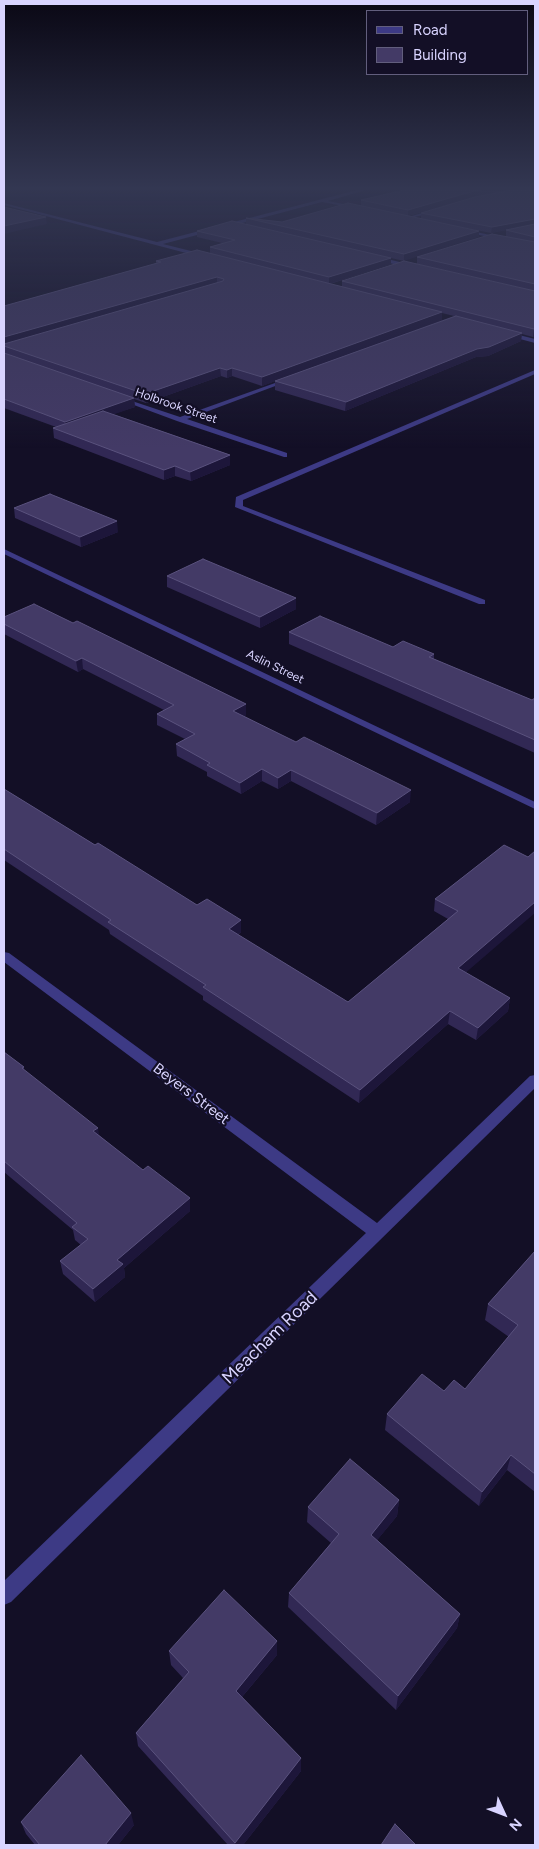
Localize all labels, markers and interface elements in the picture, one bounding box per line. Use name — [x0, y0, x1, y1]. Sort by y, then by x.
legend — [366, 10, 529, 75]
text: Road — [413, 21, 448, 39]
text: Building — [413, 46, 467, 64]
street label: Holbrook Street — [133, 385, 219, 427]
street label: Aslin Street — [244, 647, 306, 687]
street label: Beyers Street — [149, 1059, 233, 1129]
street label: Meacham Road — [218, 1287, 322, 1389]
north arrow — [479, 1789, 529, 1839]
text: N — [505, 1815, 525, 1834]

